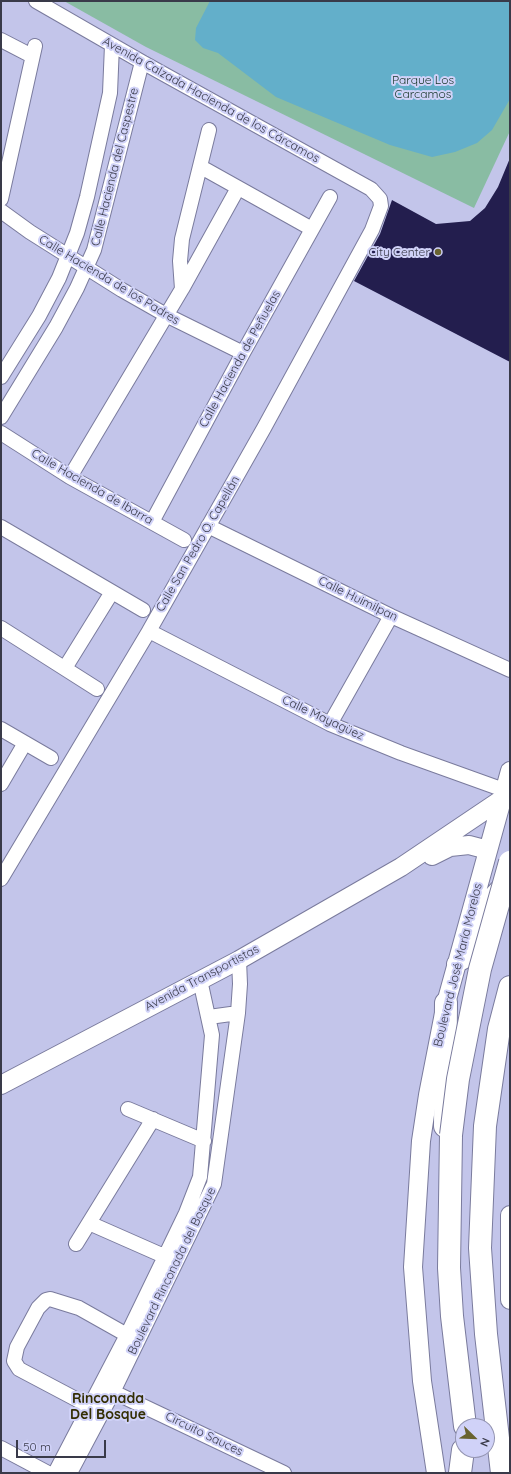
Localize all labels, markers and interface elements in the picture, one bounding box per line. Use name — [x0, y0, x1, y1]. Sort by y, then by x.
street label: Avenida Calzada Hacienda de los Cárcamos — [100, 34, 322, 166]
park label: Parque Los Carcamos — [392, 73, 454, 101]
street label: Calle Hacienda del Caspestre — [88, 86, 142, 248]
street label: Calle Hacienda de los Padres — [36, 232, 182, 328]
place label: City Center — [368, 245, 430, 259]
marker: City Center — [433, 247, 443, 257]
street label: Calle Hacienda de Peñuelas — [196, 288, 284, 430]
street label: Calle Hacienda de Ibarra — [29, 446, 155, 528]
street label: Calle San Pedro O. Capellán — [153, 474, 243, 614]
street label: Calle Huimilpan — [316, 574, 400, 624]
street label: Calle Mayagüez — [280, 693, 366, 743]
street label: Boulevard José María Morelos — [431, 882, 485, 1048]
street label: Avenida Transportistas — [143, 942, 261, 1014]
street label: Boulevard Rinconada del Bosque — [125, 1185, 219, 1357]
district label: Rinconada Del Bosque — [70, 1391, 146, 1424]
street label: Circuito Sauces — [163, 1409, 245, 1459]
north arrow — [455, 1418, 495, 1458]
scale bar — [18, 1432, 108, 1458]
text: N — [477, 1436, 493, 1449]
text: 50 m — [23, 1439, 51, 1454]

